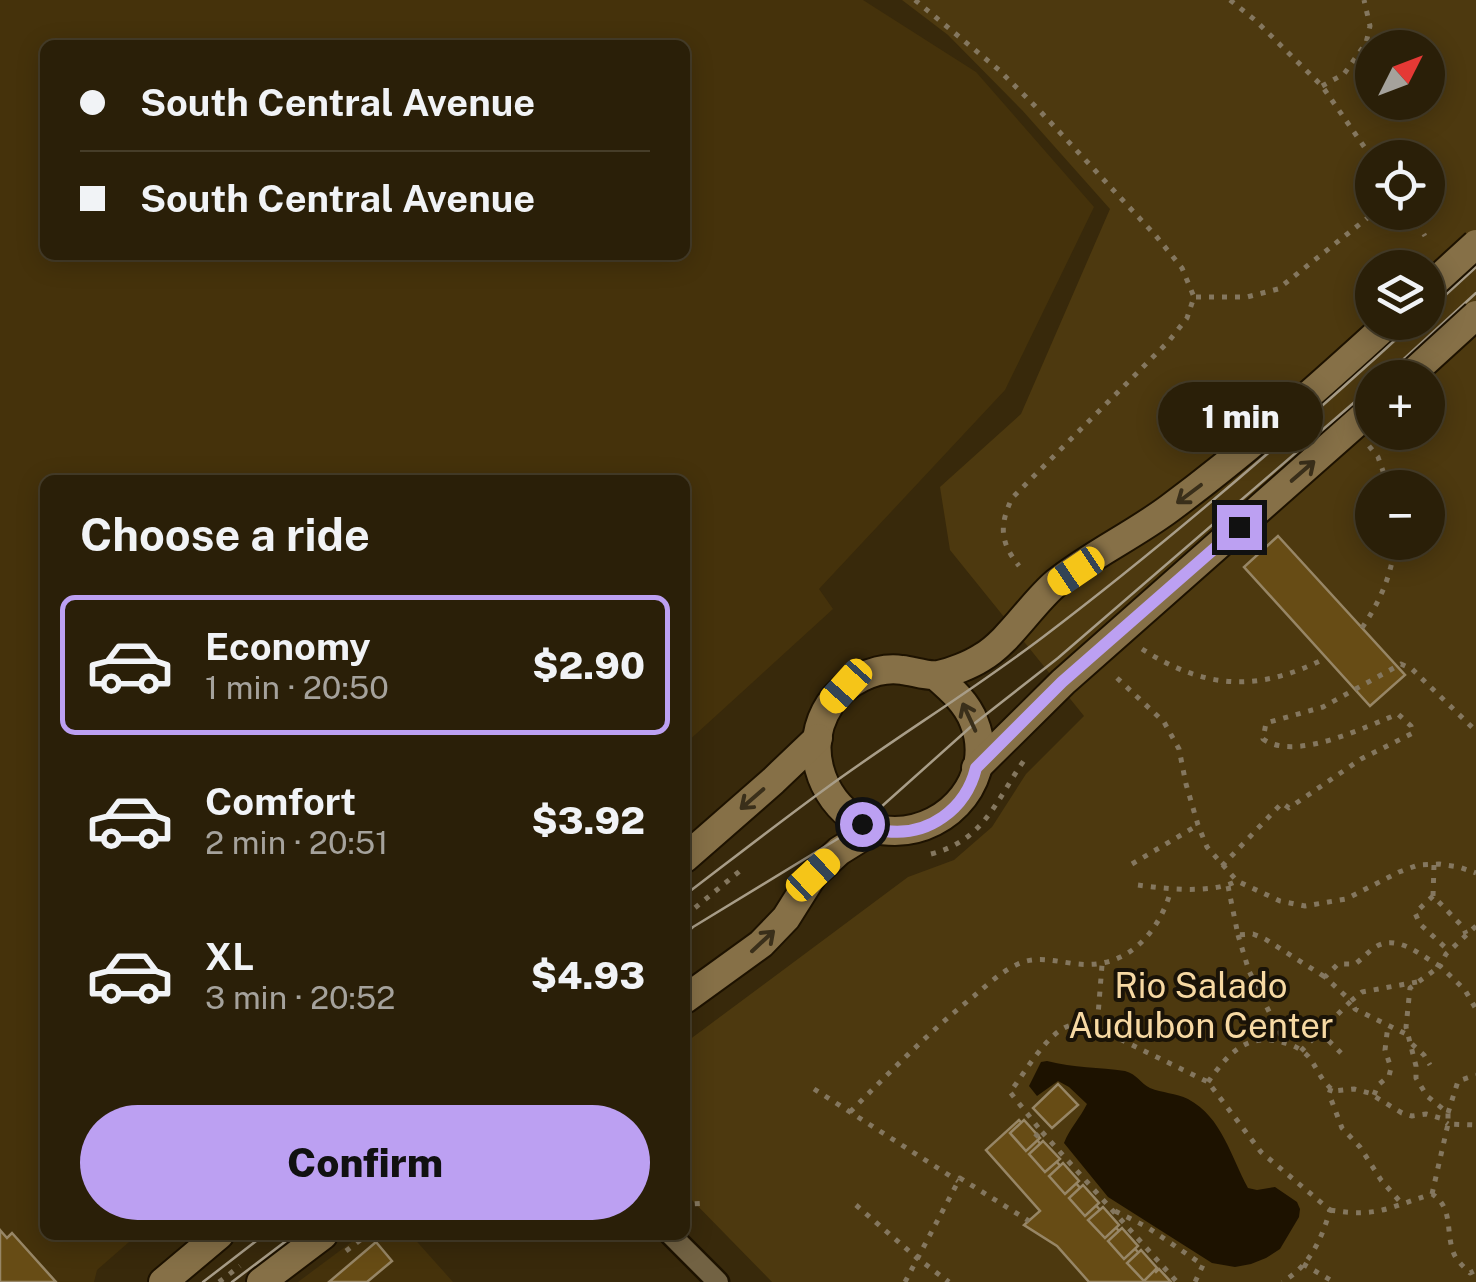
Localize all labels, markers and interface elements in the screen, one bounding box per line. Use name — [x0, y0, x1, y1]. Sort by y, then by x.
north arrow — [1355, 30, 1445, 120]
map controls — [1355, 30, 1445, 560]
text: South Central Avenue — [140, 80, 535, 125]
button: locate — [1355, 140, 1445, 230]
text: South Central Avenue — [140, 176, 535, 221]
button: layers — [1355, 250, 1445, 340]
button: + — [1355, 360, 1445, 450]
callout: 1 min — [1156, 382, 1322, 452]
text: 1 min — [1201, 398, 1280, 435]
one-way arrow — [1290, 460, 1315, 483]
button: − — [1355, 470, 1445, 560]
one-way arrow — [1176, 483, 1203, 504]
route end — [1217, 505, 1262, 550]
text: Choose a ride — [80, 508, 370, 561]
car — [1043, 542, 1109, 600]
icon: car — [85, 620, 175, 710]
text: Economy — [205, 624, 371, 669]
text: $2.90 — [532, 643, 645, 688]
car — [815, 654, 877, 718]
text: 1 min · 20:50 — [205, 669, 389, 706]
one-way arrow — [959, 702, 978, 732]
icon: car — [85, 775, 175, 865]
text: Comfort — [205, 779, 356, 824]
one-way arrow — [740, 788, 766, 810]
text: $3.92 — [531, 798, 645, 843]
route start — [840, 802, 885, 847]
text: 2 min · 20:51 — [205, 824, 388, 861]
car — [781, 844, 845, 906]
icon: car — [85, 930, 175, 1020]
one-way arrow — [750, 930, 775, 953]
text: XL — [205, 934, 254, 979]
text: $4.93 — [531, 953, 645, 998]
park label: Rio Salado Audubon Center — [1068, 965, 1334, 1046]
text: 3 min · 20:52 — [205, 979, 395, 1016]
button: Confirm — [80, 1105, 650, 1220]

